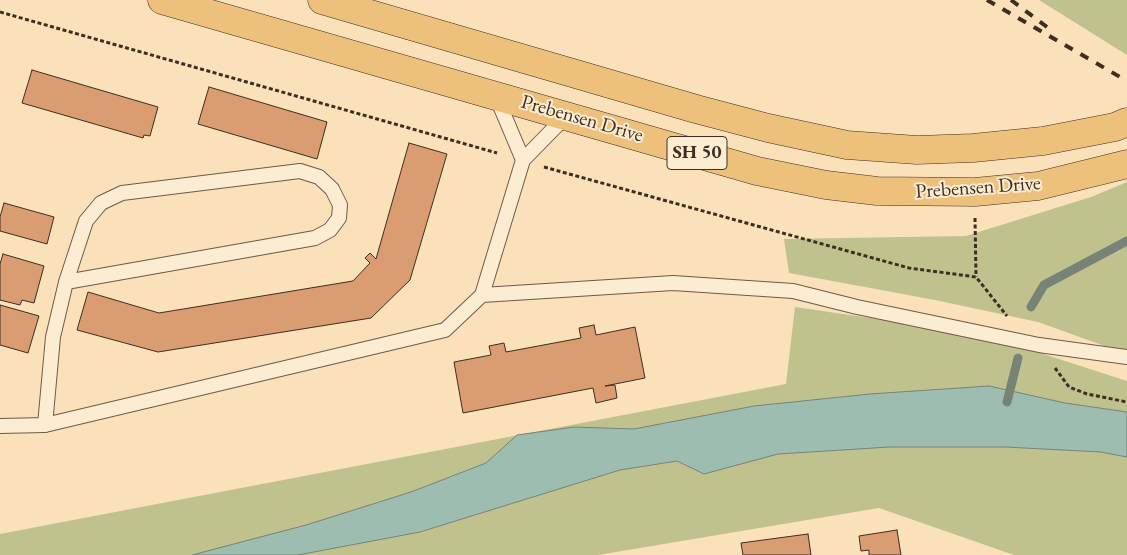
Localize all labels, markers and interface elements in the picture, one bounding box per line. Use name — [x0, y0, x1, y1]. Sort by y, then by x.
street label: Prebensen Drive — [518, 90, 646, 148]
road number: SH 50 — [667, 136, 727, 170]
street label: Prebensen Drive — [914, 172, 1042, 204]

